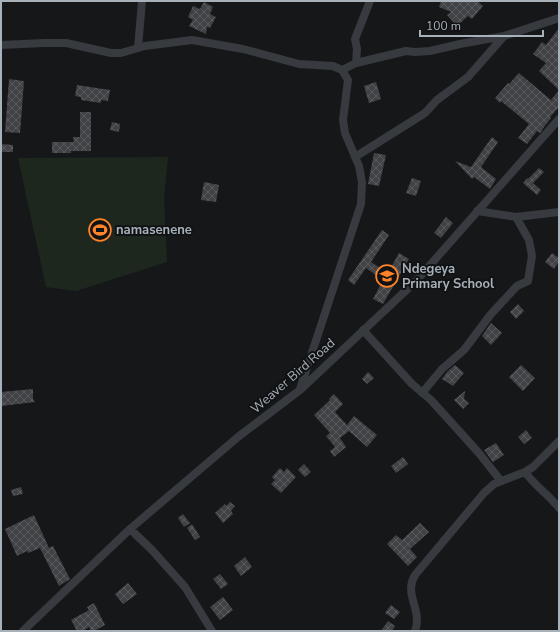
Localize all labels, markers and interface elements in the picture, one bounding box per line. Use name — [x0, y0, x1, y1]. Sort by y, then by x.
scale bar — [420, 12, 543, 38]
text: 100 m — [426, 18, 461, 34]
sports icon: namasenene — [87, 217, 113, 243]
place label: namasenene — [116, 221, 192, 239]
place label: Ndegeya Primary School — [402, 260, 495, 293]
school or university icon: Ndegeya Primary School — [374, 263, 400, 289]
street label: Weaver Bird Road — [247, 334, 339, 418]

